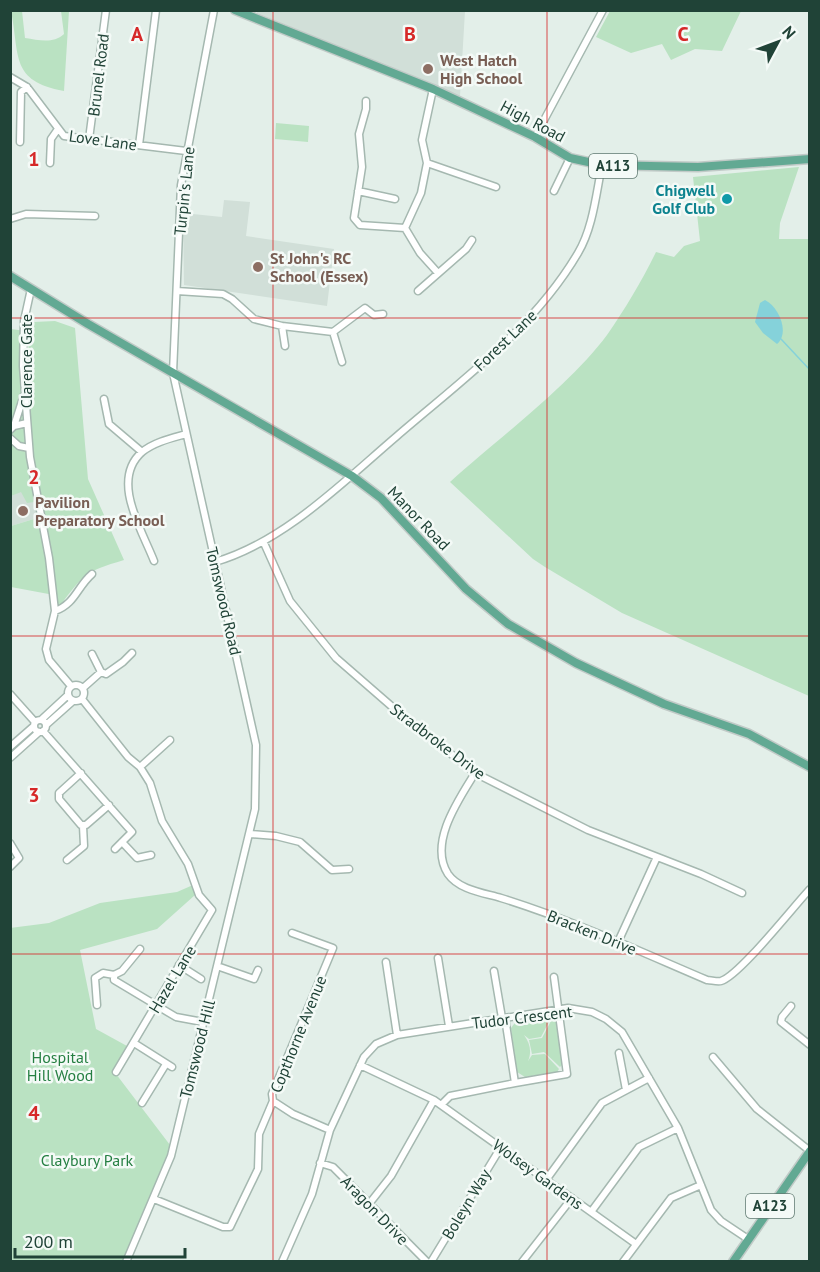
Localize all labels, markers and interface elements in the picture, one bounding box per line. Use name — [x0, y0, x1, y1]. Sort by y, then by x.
north arrow — [748, 12, 808, 72]
text: A — [131, 21, 144, 47]
text: B — [404, 21, 416, 47]
text: C — [677, 21, 689, 47]
text: N — [778, 22, 800, 43]
street label: Brunel Road — [83, 33, 113, 117]
place label: West Hatch High School — [440, 50, 522, 88]
marker: West Hatch High School — [421, 62, 435, 76]
street label: High Road — [497, 96, 569, 146]
street label: Love Lane — [68, 125, 138, 155]
text: 1 — [28, 146, 40, 172]
street label: Turpin's Lane — [169, 146, 199, 236]
road number: A113 — [589, 154, 637, 178]
place label: Chigwell Golf Club — [652, 180, 715, 218]
marker: Chigwell Golf Club — [720, 192, 734, 206]
place label: St John's RC School (Essex) — [270, 248, 369, 286]
marker: St John's RC School (Essex) — [251, 260, 265, 274]
street label: Forest Lane — [469, 305, 541, 375]
street label: Clarence Gate — [16, 314, 36, 408]
text: 2 — [28, 464, 40, 490]
street label: Manor Road — [383, 482, 455, 554]
place label: Pavilion Preparatory School — [35, 492, 165, 530]
marker: Pavilion Preparatory School — [16, 504, 30, 518]
street label: Tomswood Road — [202, 545, 246, 657]
street label: Stradbroke Drive — [386, 699, 490, 783]
text: 3 — [28, 782, 40, 808]
street label: Bracken Drive — [544, 905, 640, 959]
street label: Hazel Lane — [144, 942, 200, 1016]
street label: Copthorne Avenue — [265, 972, 331, 1096]
street label: Tomswood Hill — [175, 997, 219, 1100]
street label: Tudor Crescent — [471, 1001, 574, 1033]
park label: Hospital Hill Wood — [27, 1047, 93, 1085]
text: 4 — [28, 1100, 40, 1126]
street label: Wolsey Gardens — [489, 1134, 587, 1214]
park label: Claybury Park — [41, 1150, 134, 1170]
street label: Boleyn Way — [437, 1165, 495, 1243]
street label: Aragon Drive — [337, 1171, 413, 1249]
road number: A123 — [746, 1194, 794, 1218]
scale bar — [15, 1221, 184, 1259]
text: 200 m — [24, 1230, 73, 1253]

